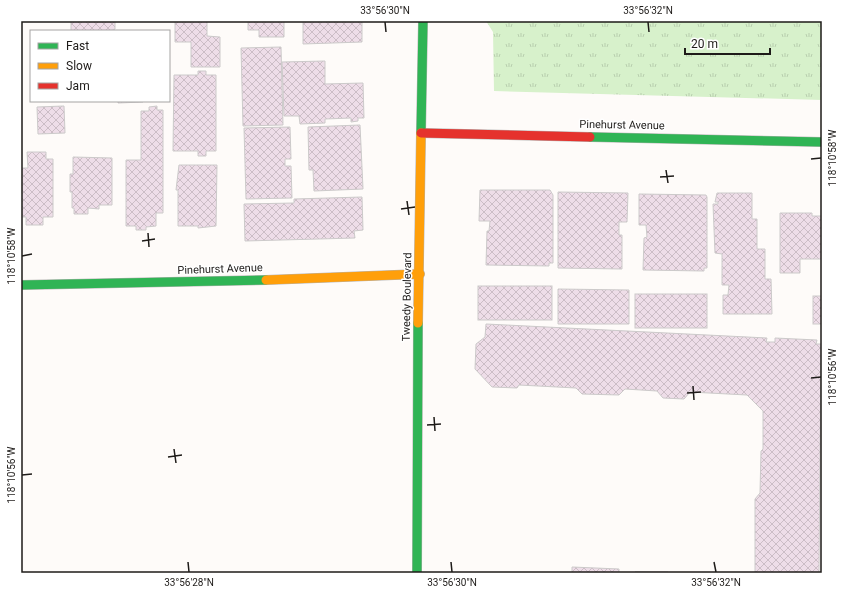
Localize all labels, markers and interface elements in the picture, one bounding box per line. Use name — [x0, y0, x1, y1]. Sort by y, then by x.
text: 33°56'30"N — [360, 5, 410, 16]
text: 33°56'32"N — [623, 5, 673, 16]
legend — [30, 30, 170, 102]
scale bar — [685, 30, 770, 56]
text: 20 m — [691, 37, 718, 51]
text: Fast — [66, 39, 89, 53]
text: Slow — [66, 59, 92, 73]
text: Jam — [66, 79, 90, 93]
street label: Pinehurst Avenue — [579, 118, 665, 132]
text: 118°10'58"W — [827, 129, 838, 186]
text: 118°10'58"W — [6, 227, 17, 284]
street label: Tweedy Boulevard — [400, 252, 414, 342]
street label: Pinehurst Avenue — [177, 261, 263, 277]
text: 118°10'56"W — [827, 348, 838, 405]
text: 118°10'56"W — [6, 446, 17, 503]
text: 33°56'28"N — [164, 577, 214, 588]
text: 33°56'30"N — [427, 577, 477, 588]
text: 33°56'32"N — [691, 577, 741, 588]

